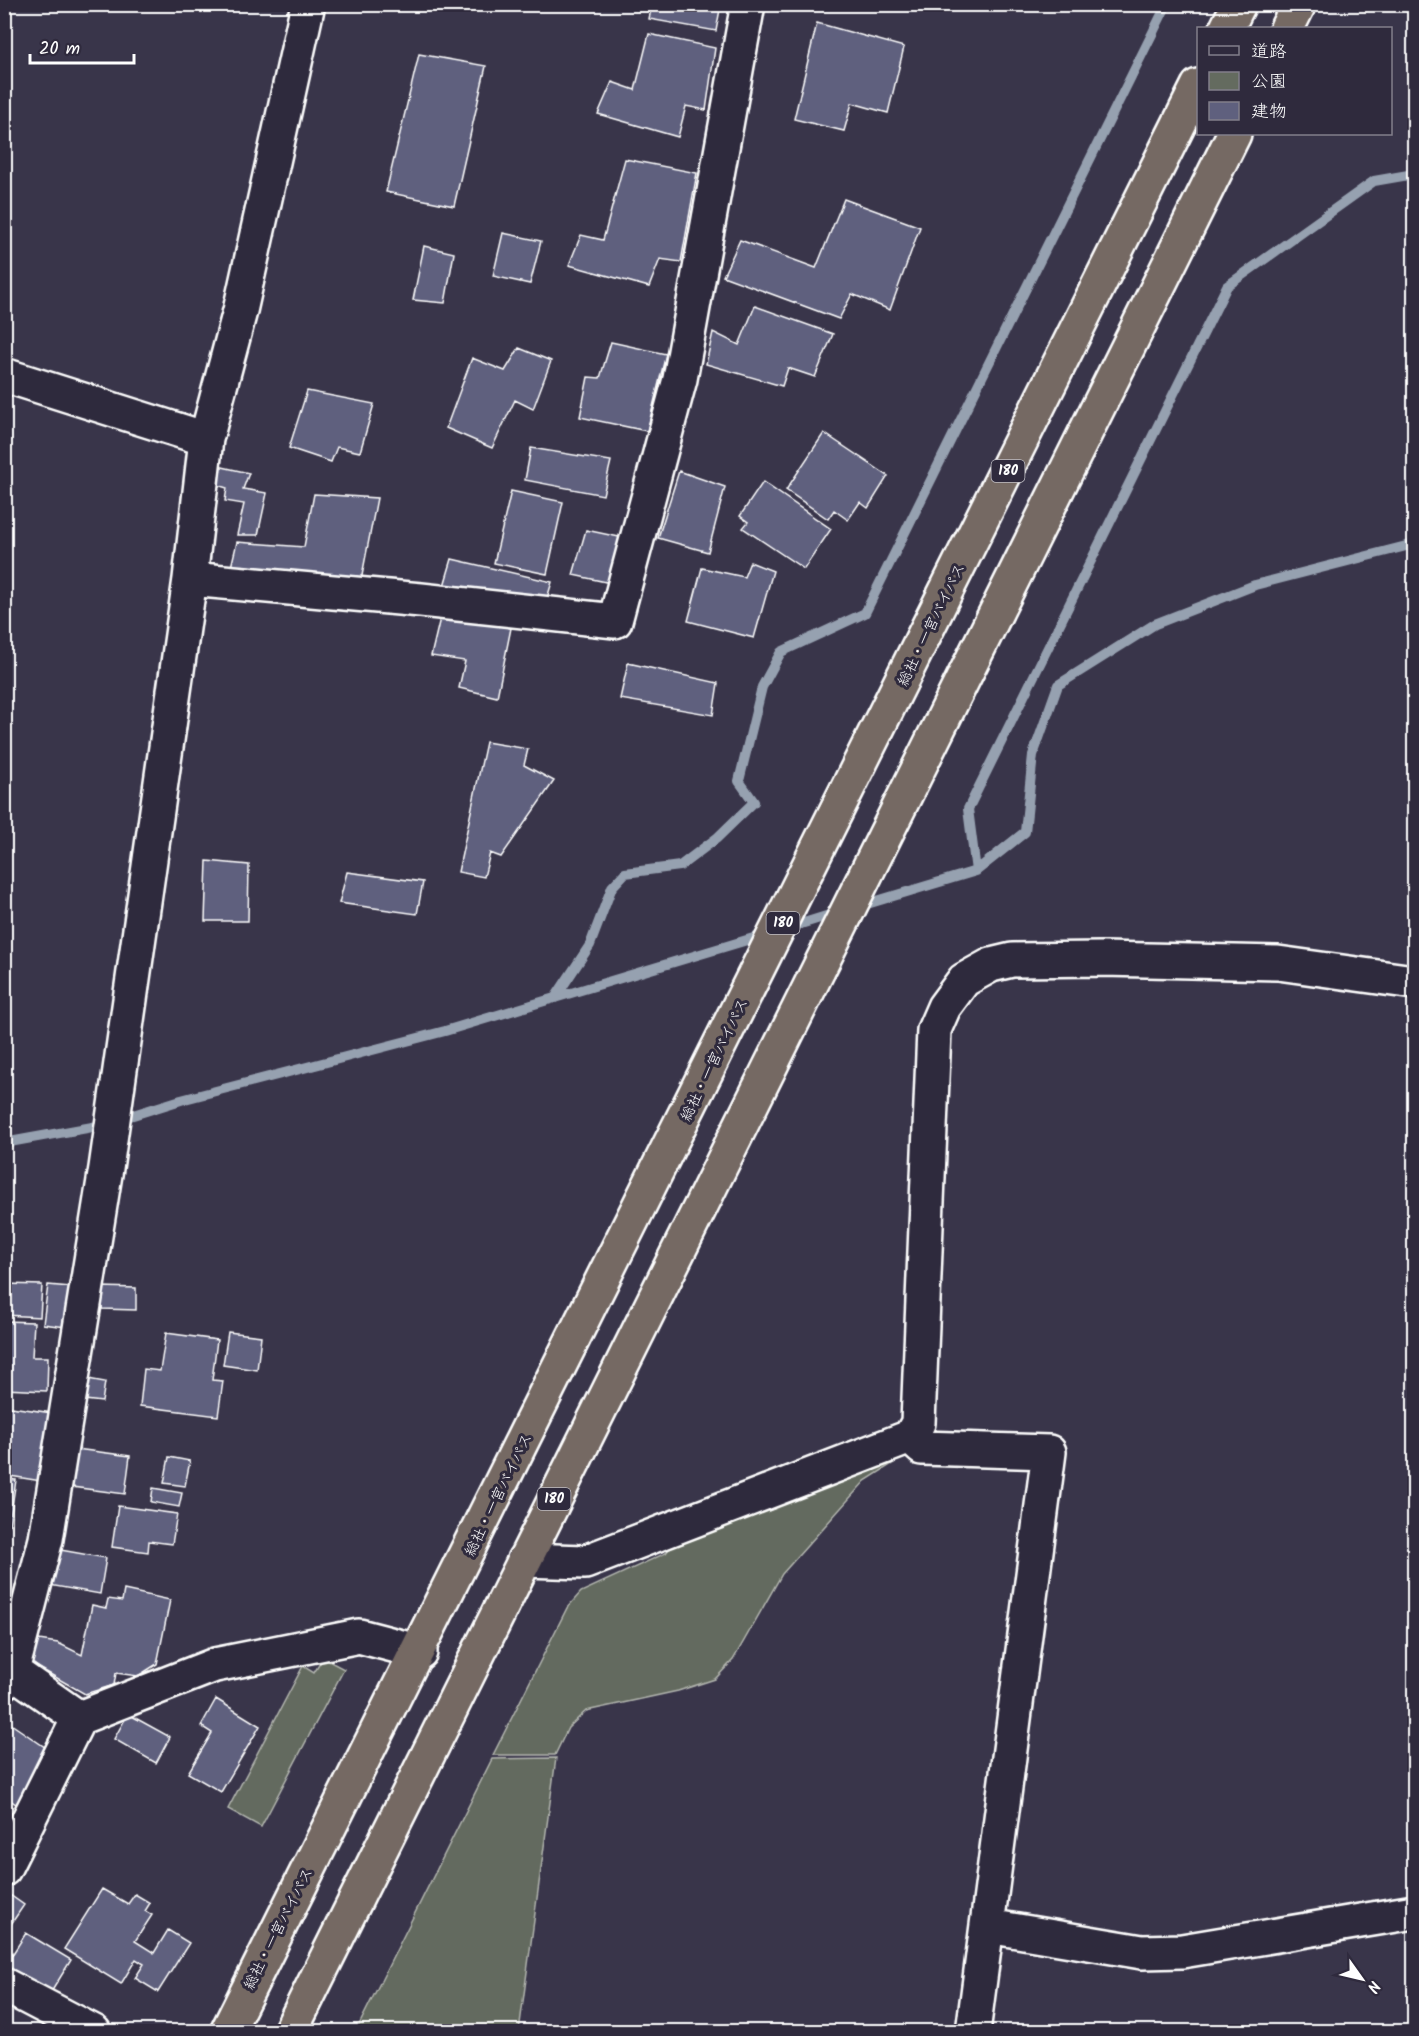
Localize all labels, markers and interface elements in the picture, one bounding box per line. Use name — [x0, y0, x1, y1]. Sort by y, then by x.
scale bar — [30, 27, 134, 65]
legend — [1197, 27, 1392, 135]
text: 20 m — [39, 35, 80, 64]
text: 道路 — [1251, 38, 1287, 67]
text: 公園 — [1251, 68, 1287, 97]
text: 建物 — [1251, 98, 1287, 127]
road number: 180 — [992, 460, 1024, 482]
street label: 総社・一宮バイパス — [892, 559, 972, 691]
road number: 180 — [766, 912, 800, 934]
street label: 総社・一宮バイパス — [675, 994, 755, 1126]
street label: 総社・一宮バイパス — [459, 1429, 539, 1561]
road number: 180 — [538, 1488, 570, 1510]
street label: 総社・一宮バイパス — [238, 1864, 320, 1994]
north arrow — [1332, 1949, 1392, 2009]
text: N — [1360, 1975, 1386, 1998]

